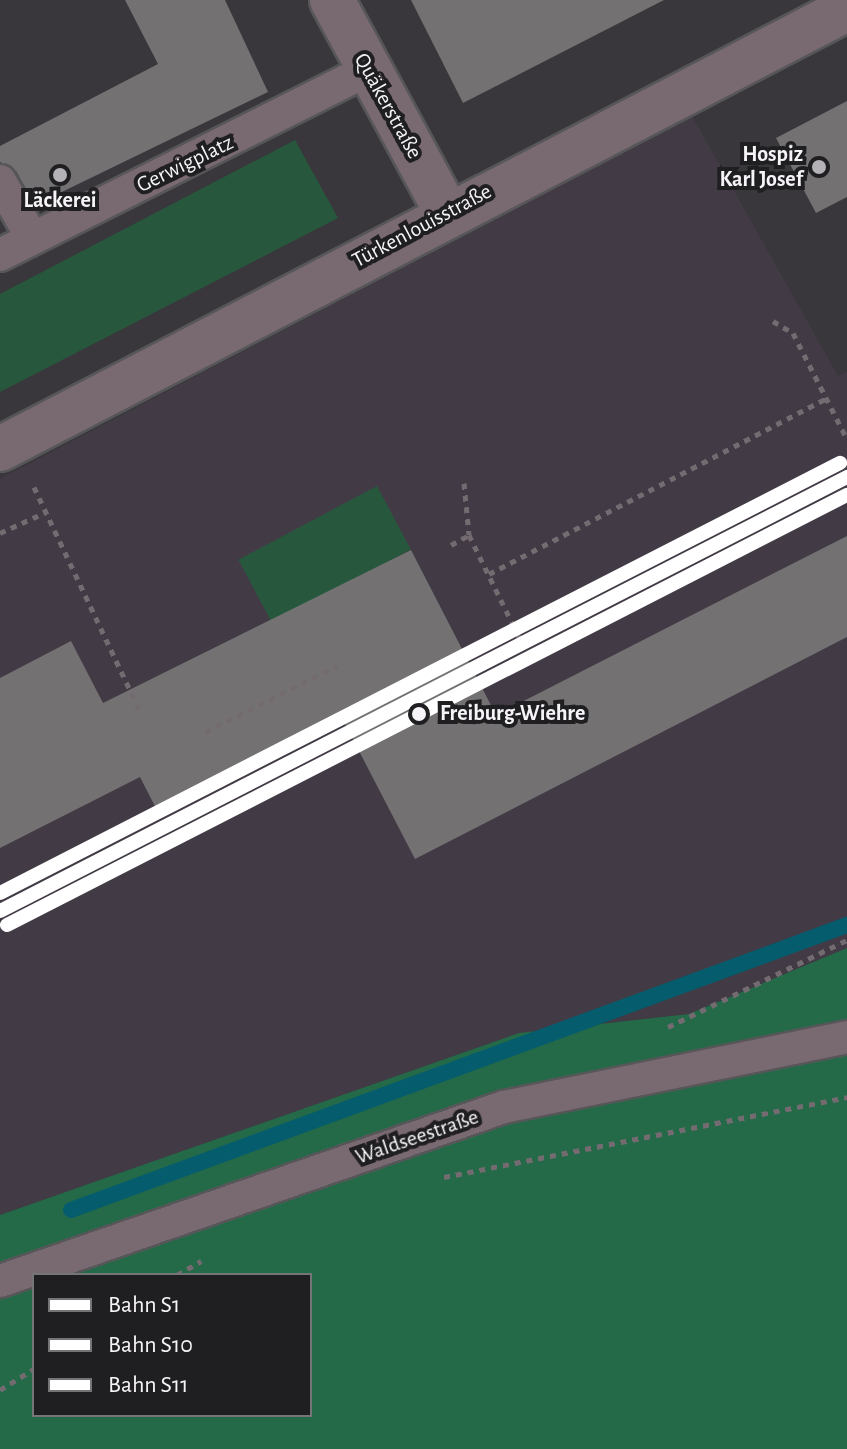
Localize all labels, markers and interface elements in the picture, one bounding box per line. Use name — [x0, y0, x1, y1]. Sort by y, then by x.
street label: Quäkerstraße — [348, 48, 428, 164]
street label: Gerwigplatz — [132, 129, 238, 199]
place label: Hospiz Karl Josef — [719, 141, 803, 192]
marker: Hospiz Karl Josef — [810, 158, 828, 176]
marker: Läckerei — [51, 166, 69, 184]
street label: Türkenlouisstraße — [348, 178, 496, 274]
place label: Läckerei — [23, 188, 97, 214]
marker: Freiburg-Wiehre — [405, 700, 433, 728]
place label: Freiburg-Wiehre — [440, 701, 585, 727]
street label: Waldseestraße — [352, 1104, 482, 1170]
legend — [32, 1273, 312, 1417]
text: Bahn S1 — [108, 1293, 180, 1317]
text: Bahn S10 — [108, 1333, 193, 1357]
text: Bahn S11 — [108, 1373, 188, 1397]

